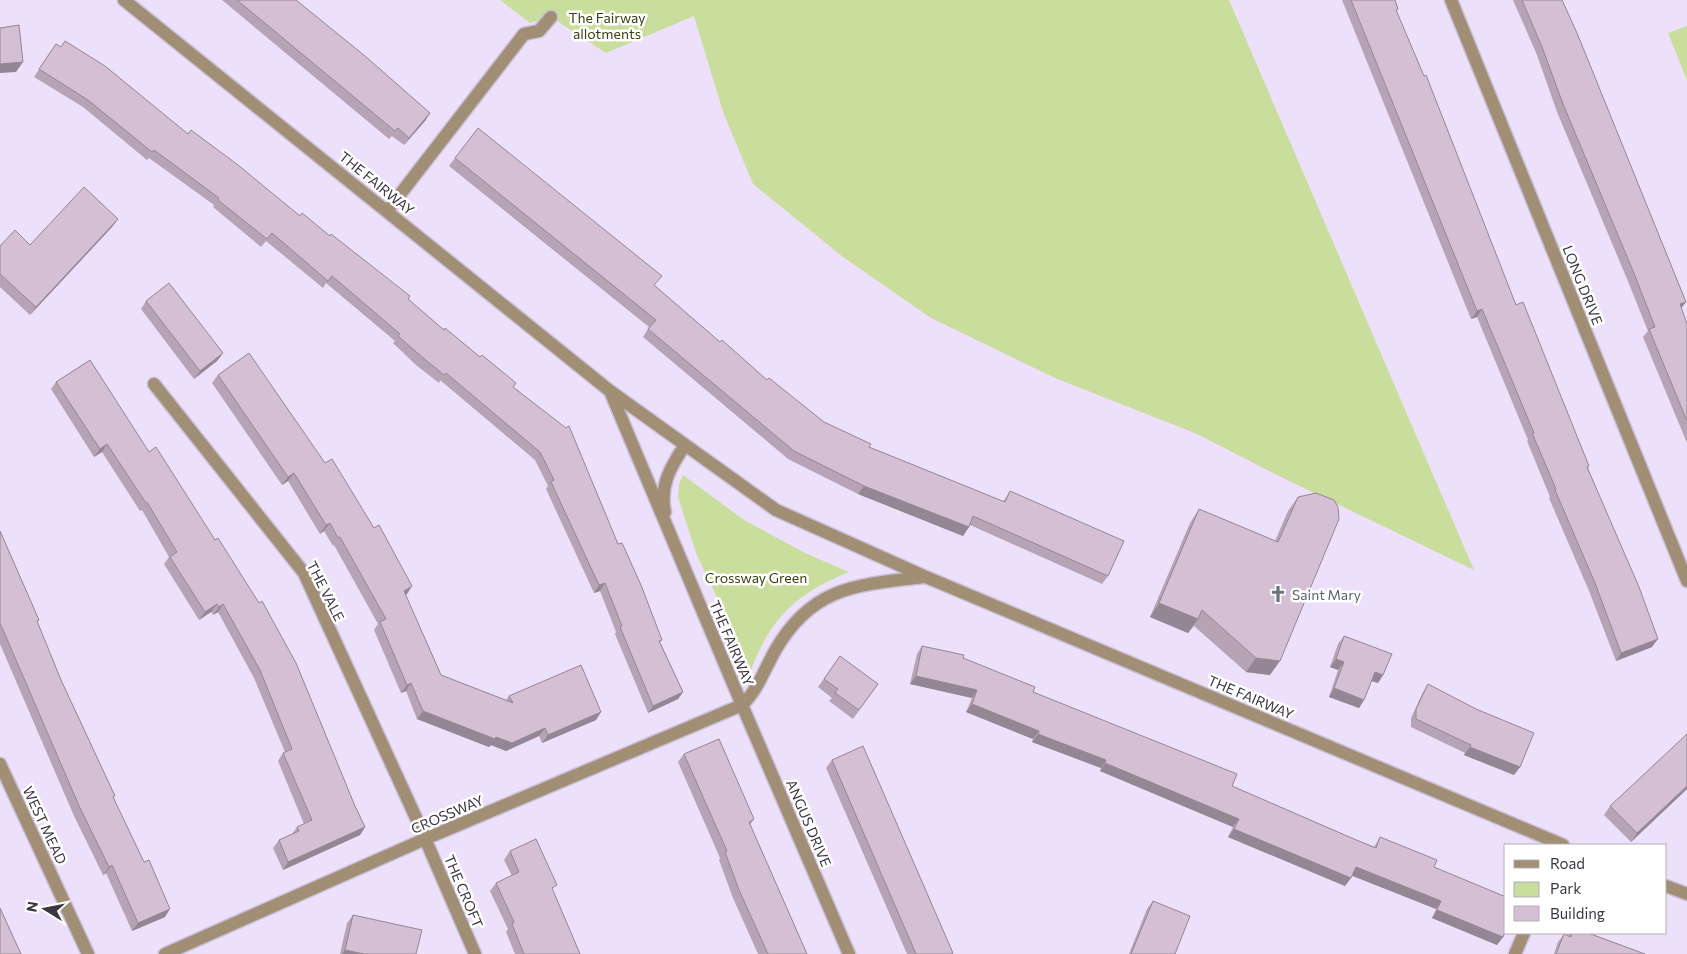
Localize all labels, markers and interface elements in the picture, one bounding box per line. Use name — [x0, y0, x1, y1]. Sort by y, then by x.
park label: The Fairway allotments — [569, 9, 645, 42]
street label: THE FAIRWAY — [336, 148, 418, 218]
street label: LONG DRIVE — [1559, 243, 1607, 327]
street label: THE VALE — [304, 558, 348, 624]
park label: Crossway Green — [705, 569, 807, 586]
church icon: Saint Mary — [1268, 584, 1288, 604]
place label: Saint Mary — [1292, 586, 1361, 603]
street label: THE FAIRWAY — [706, 598, 758, 688]
street label: THE FAIRWAY — [1206, 671, 1296, 723]
street label: ANGUS DRIVE — [783, 777, 835, 869]
street label: WEST MEAD — [20, 783, 70, 867]
street label: CROSSWAY — [408, 791, 486, 837]
legend — [1504, 844, 1667, 934]
street label: THE CROFT — [441, 852, 487, 930]
text: Road — [1550, 854, 1585, 872]
text: Park — [1550, 879, 1581, 897]
north arrow — [20, 884, 70, 934]
text: N — [22, 900, 41, 913]
text: Building — [1550, 904, 1605, 922]

